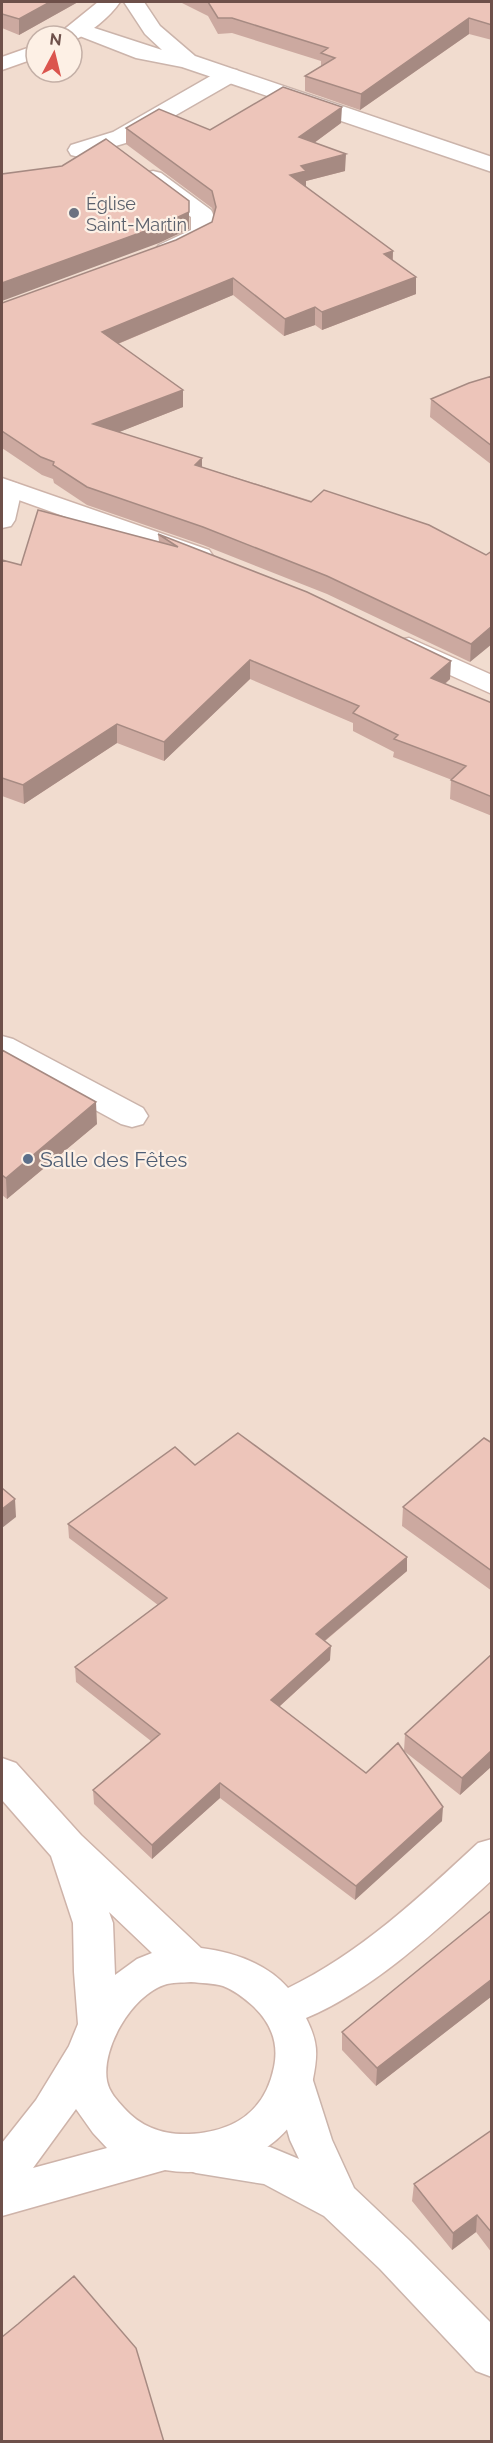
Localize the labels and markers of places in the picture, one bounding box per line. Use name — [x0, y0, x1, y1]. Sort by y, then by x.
place label: Église Saint-Martin — [86, 192, 187, 235]
marker: Église Saint-Martin — [67, 206, 81, 220]
place label: Salle des Fêtes — [40, 1147, 187, 1172]
marker: Salle des Fêtes — [21, 1152, 35, 1166]

